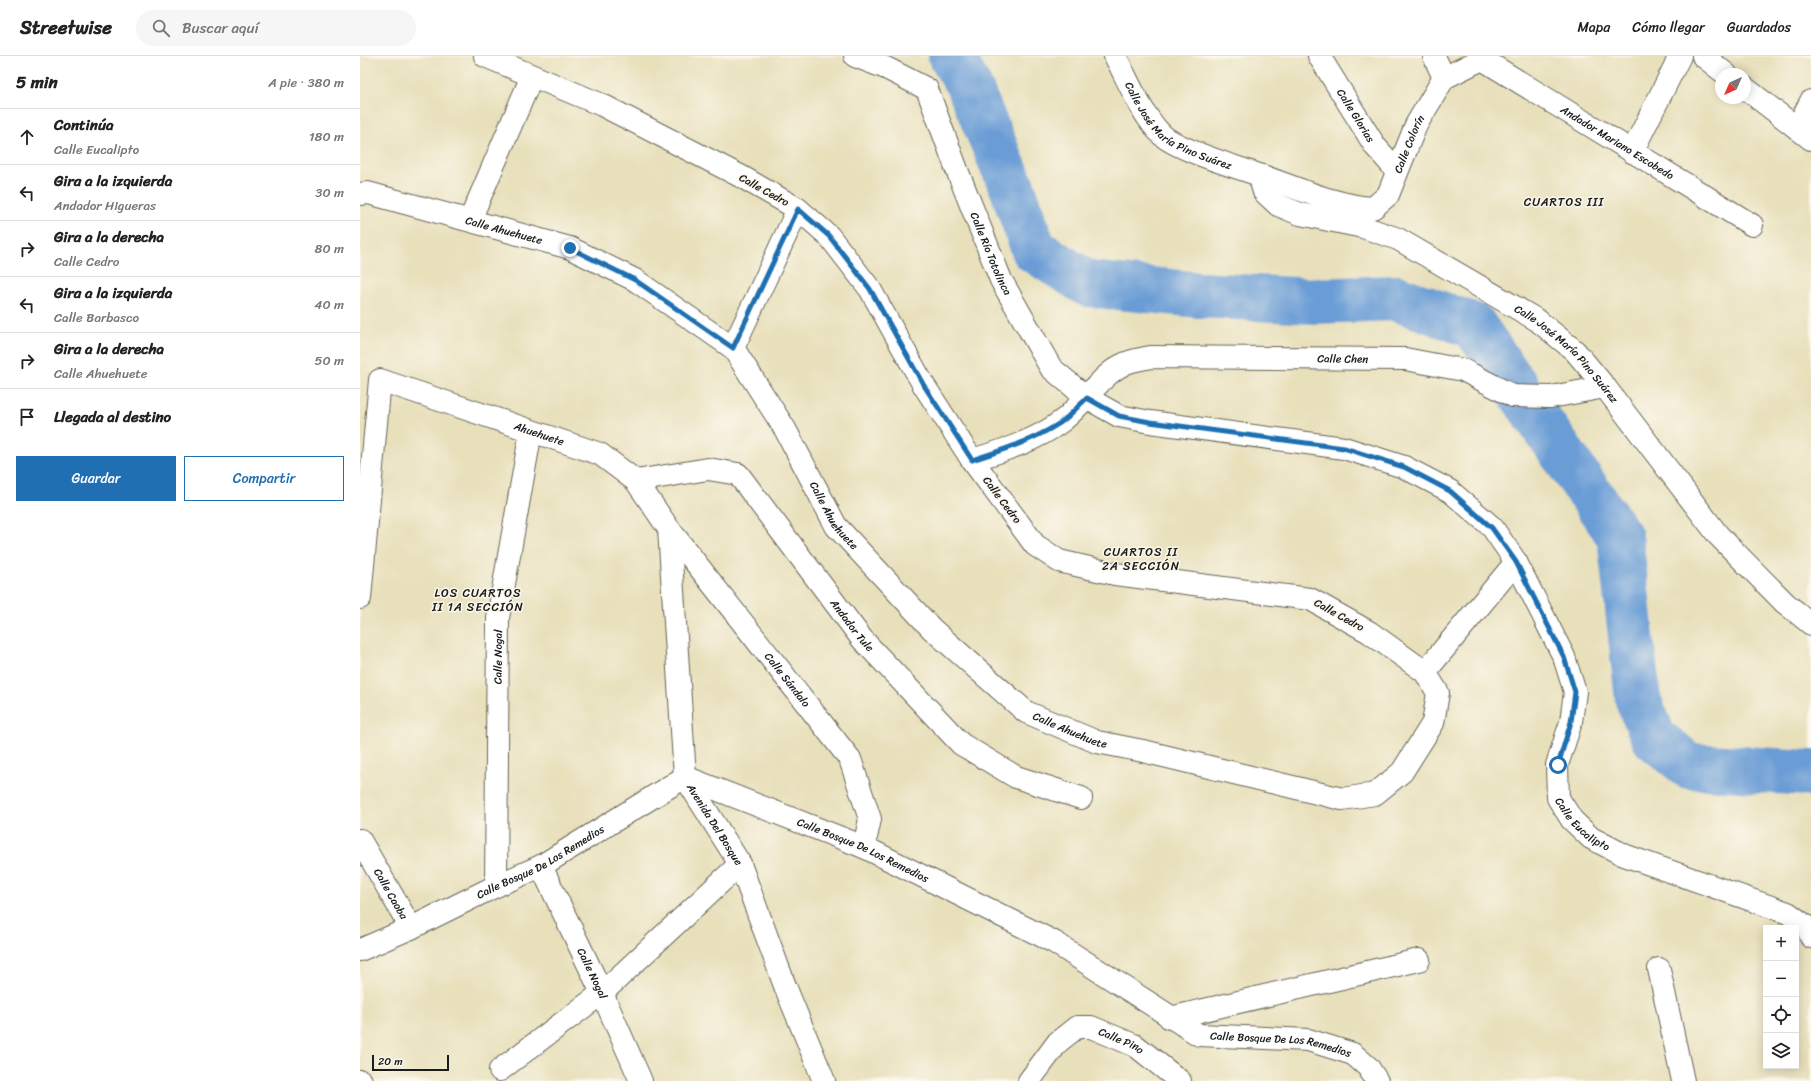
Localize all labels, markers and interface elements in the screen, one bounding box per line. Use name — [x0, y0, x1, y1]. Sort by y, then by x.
search box — [136, 10, 416, 46]
text: Streetwise — [20, 11, 112, 44]
text: Buscar aquí — [182, 15, 259, 41]
text: Mapa — [1577, 15, 1610, 40]
text: Cómo llegar — [1632, 15, 1705, 40]
text: Guardados — [1727, 15, 1791, 40]
icon: search — [150, 17, 172, 39]
text: 5 min — [16, 67, 58, 97]
north arrow — [1715, 68, 1751, 104]
text: A pie · 380 m — [268, 71, 344, 94]
street label: Calle José María Pino Suárez — [1120, 78, 1235, 175]
street label: Calle Glorias — [1332, 85, 1381, 147]
street label: Andador Mariano Escobedo — [1556, 100, 1678, 185]
street label: Calle Colorín — [1388, 111, 1430, 176]
text: Continúa — [54, 112, 113, 138]
text: 180 m — [309, 125, 344, 148]
icon: ahead — [16, 126, 38, 148]
text: Calle Eucalipto — [54, 138, 139, 161]
text: Gira a la izquierda — [54, 168, 172, 194]
street label: Calle Cedro — [735, 168, 793, 212]
text: 30 m — [315, 181, 344, 204]
icon: left — [16, 182, 38, 204]
district label: CUARTOS III — [1524, 191, 1604, 213]
text: Andador Higueras — [54, 194, 156, 217]
street label: Calle Río Totolinca — [965, 209, 1018, 299]
street label: Calle Ahuehuete — [463, 210, 545, 250]
text: Gira a la derecha — [54, 224, 164, 250]
text: 80 m — [315, 237, 344, 260]
icon: right — [16, 238, 38, 260]
route end — [561, 239, 579, 257]
text: Calle Cedro — [54, 250, 119, 273]
text: Gira a la izquierda — [54, 280, 172, 306]
text: 40 m — [314, 293, 344, 316]
icon: left — [16, 294, 38, 316]
street label: Calle José María Pino Suárez — [1511, 299, 1624, 408]
text: Calle Barbasco — [54, 306, 139, 329]
text: Gira a la derecha — [54, 336, 164, 362]
text: 50 m — [314, 349, 344, 372]
street label: Calle Chen — [1317, 349, 1368, 368]
icon: right — [16, 350, 38, 372]
text: Calle Ahuehuete — [54, 362, 148, 385]
text: Llegada al destino — [54, 404, 171, 430]
icon: arrive — [16, 406, 38, 428]
street label: Ahuehuete — [511, 416, 567, 451]
button: Guardar — [16, 456, 176, 501]
button: Compartir — [184, 456, 344, 501]
street label: Calle Cedro — [978, 472, 1026, 528]
street label: Calle Ahuehuete — [805, 478, 863, 554]
district label: CUARTOS II 2A SECCIÓN — [1102, 541, 1180, 577]
district label: LOS CUARTOS II 1A SECCIÓN — [431, 582, 524, 618]
street label: Calle Cedro — [1310, 593, 1368, 637]
street label: Andador Tule — [825, 594, 879, 657]
street label: Calle Nogal — [488, 629, 507, 684]
street label: Calle Sándalo — [760, 648, 816, 712]
street label: Calle Ahuehuete — [1030, 706, 1109, 753]
route start — [1549, 756, 1567, 774]
street label: Avenida Del Bosque — [681, 779, 748, 869]
street label: Calle Eucalipto — [1550, 793, 1614, 856]
street label: Calle Bosque De Los Remedios — [794, 812, 933, 888]
street label: Calle Bosque De Los Remedios — [473, 819, 609, 904]
street label: Calle Caoba — [369, 864, 414, 923]
map controls — [1763, 925, 1799, 1069]
button: + — [1763, 925, 1799, 961]
street label: Calle Nogal — [572, 945, 613, 1003]
button: − — [1763, 961, 1799, 997]
button: locate — [1763, 997, 1799, 1033]
street label: Calle Pino — [1096, 1022, 1149, 1059]
street label: Calle Bosque De Los Remedios — [1210, 1026, 1355, 1063]
button: layers — [1763, 1033, 1799, 1069]
text: 20 m — [378, 1052, 403, 1071]
scale bar — [372, 1053, 449, 1072]

